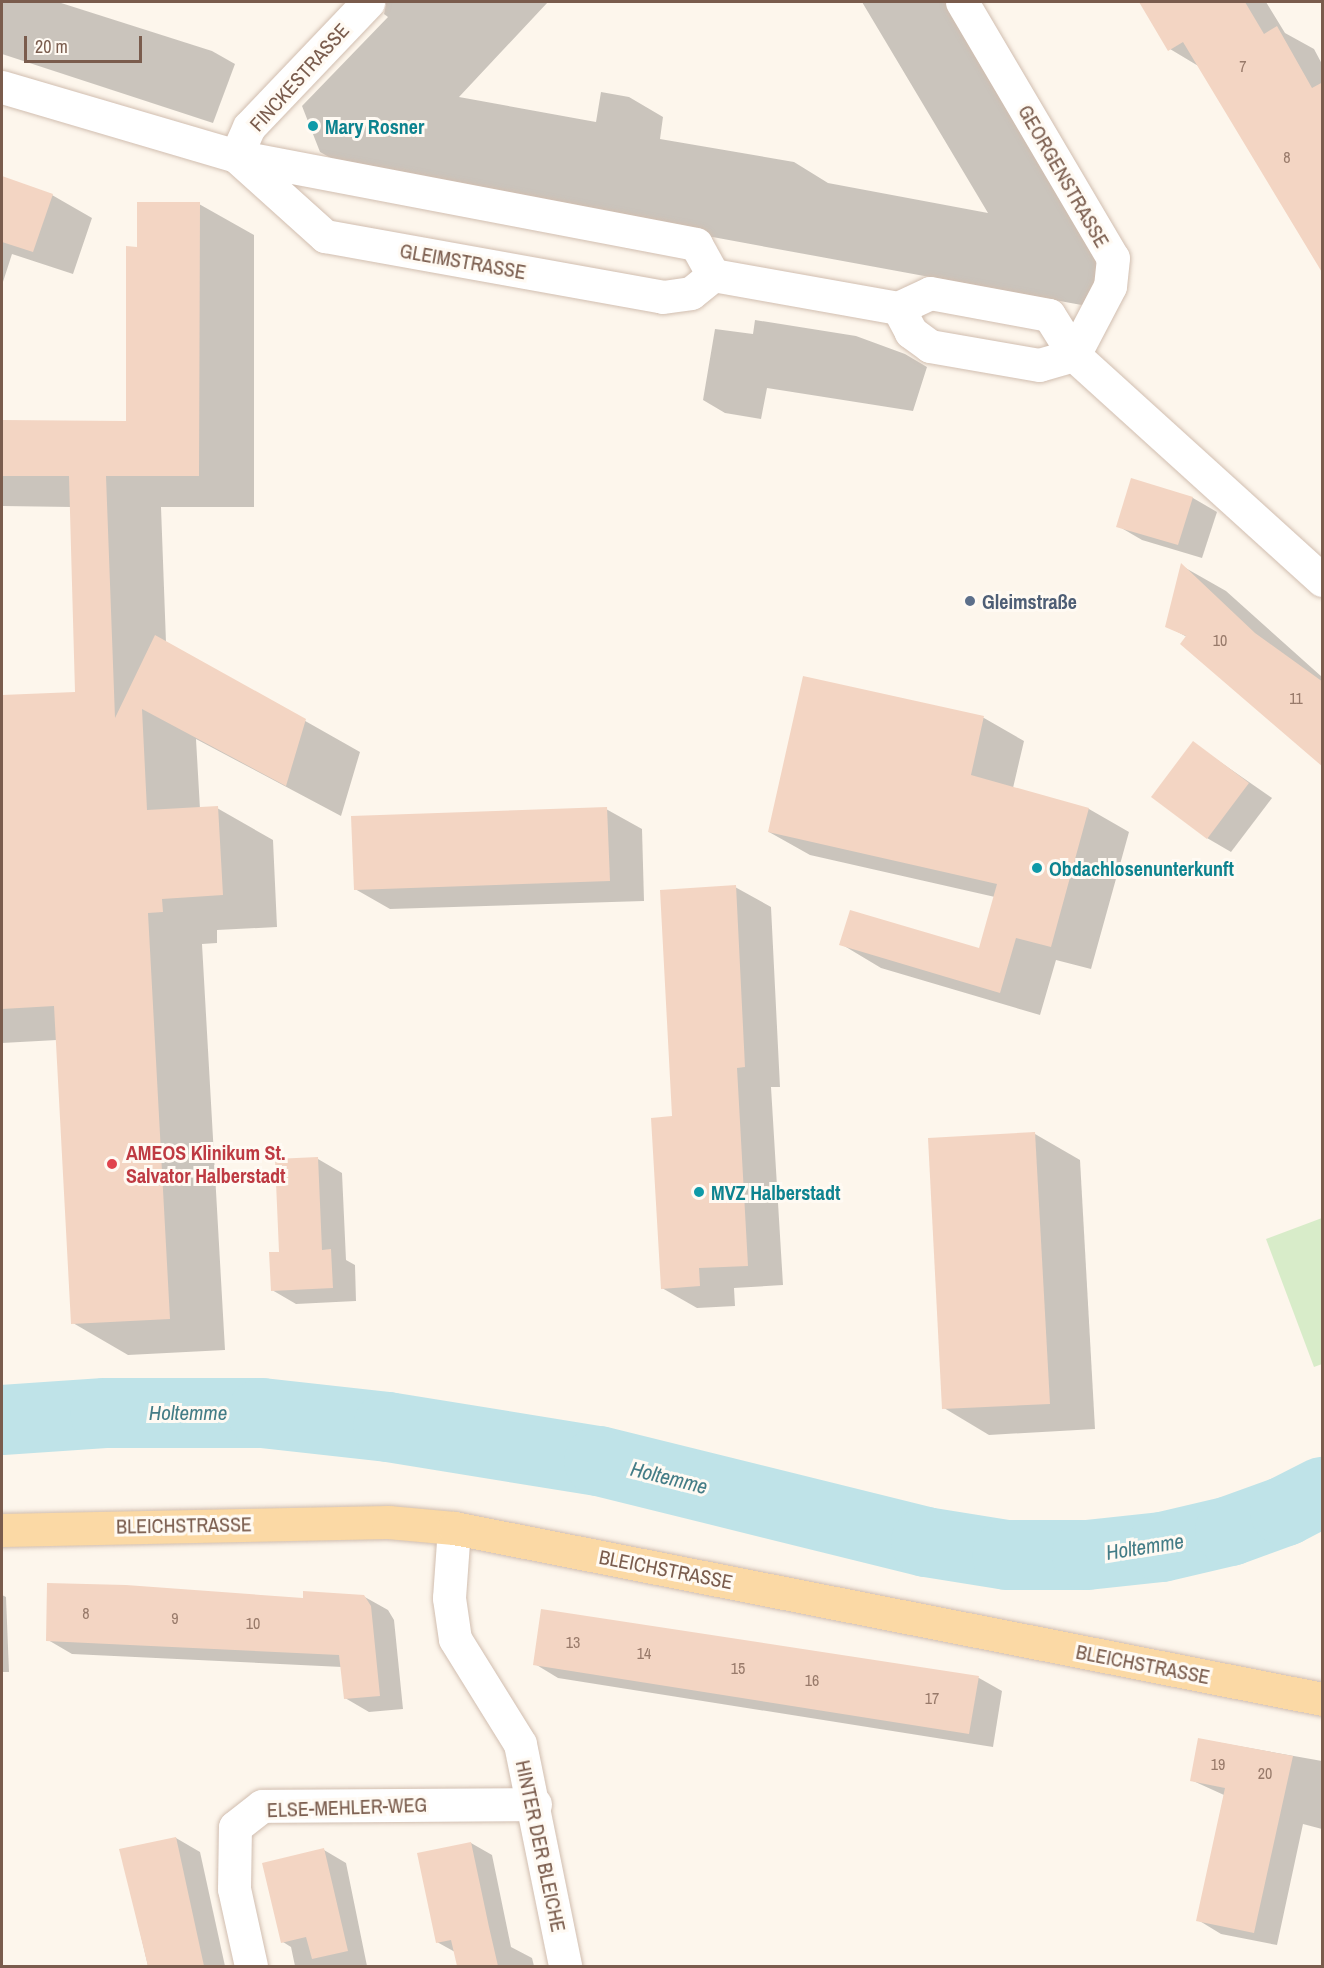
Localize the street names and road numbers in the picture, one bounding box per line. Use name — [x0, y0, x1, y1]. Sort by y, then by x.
street label: FINCKESTRASSE — [244, 18, 354, 136]
street label: GEORGENSTRASSE — [1014, 101, 1114, 251]
street label: GLEIMSTRASSE — [398, 238, 528, 284]
street label: BLEICHSTRASSE — [116, 1512, 252, 1538]
street label: BLEICHSTRASSE — [597, 1544, 735, 1594]
street label: BLEICHSTRASSE — [1074, 1639, 1212, 1689]
street label: HINTER DER BLEICHE — [511, 1758, 571, 1934]
street label: ELSE-MEHLER-WEG — [266, 1792, 428, 1822]

